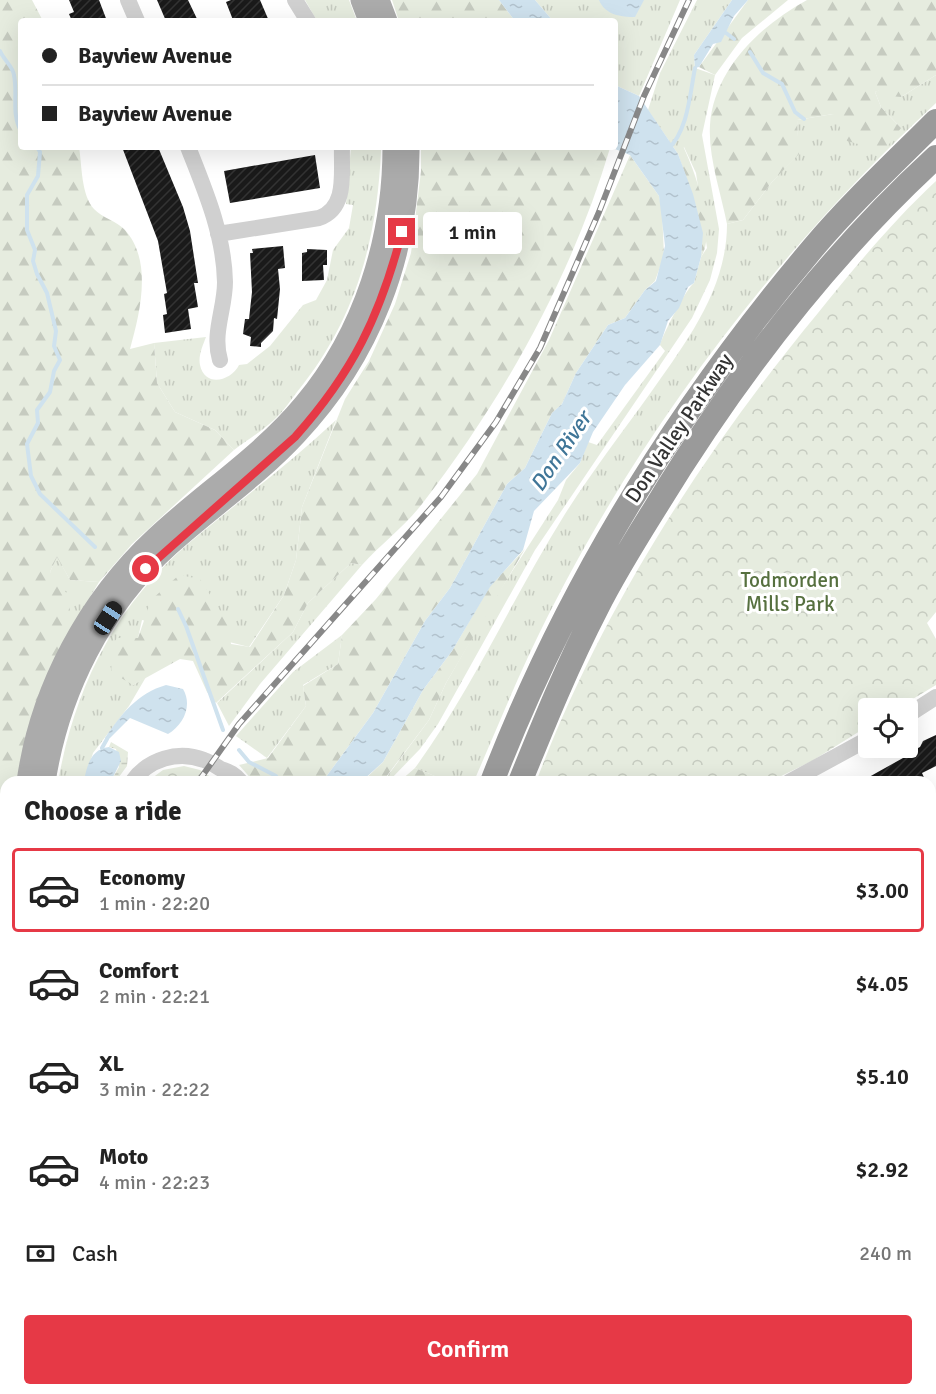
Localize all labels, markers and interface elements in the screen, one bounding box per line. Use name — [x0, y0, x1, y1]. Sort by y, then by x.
text: Bayview Avenue — [78, 42, 232, 69]
text: Bayview Avenue — [78, 100, 232, 127]
callout: 1 min — [423, 211, 522, 253]
route end — [388, 218, 415, 245]
text: 1 min — [449, 220, 496, 245]
street label: Don Valley Parkway — [619, 348, 739, 508]
water label: Don River — [524, 404, 598, 496]
route start — [132, 555, 159, 582]
park label: Todmorden Mills Park — [741, 567, 839, 617]
car — [91, 598, 125, 638]
map controls — [858, 698, 918, 758]
button: locate — [858, 698, 918, 758]
text: Choose a ride — [24, 795, 182, 828]
icon: car — [27, 863, 81, 917]
text: Economy — [99, 864, 185, 891]
text: $3.00 — [855, 877, 909, 904]
text: 1 min · 22:20 — [99, 891, 210, 916]
icon: car — [27, 956, 81, 1010]
text: Comfort — [99, 957, 179, 984]
text: $4.05 — [855, 970, 909, 997]
text: 2 min · 22:21 — [99, 984, 210, 1009]
icon: car — [27, 1049, 81, 1103]
text: XL — [99, 1050, 124, 1077]
text: $5.10 — [855, 1063, 909, 1090]
text: 3 min · 22:22 — [99, 1077, 210, 1102]
icon: car — [27, 1142, 81, 1196]
text: Moto — [99, 1143, 148, 1170]
text: $2.92 — [855, 1156, 909, 1183]
text: 4 min · 22:23 — [99, 1170, 210, 1195]
icon: cash — [24, 1237, 57, 1270]
text: Cash — [72, 1240, 118, 1267]
text: 240 m — [859, 1241, 912, 1266]
button: Confirm — [24, 1315, 912, 1384]

